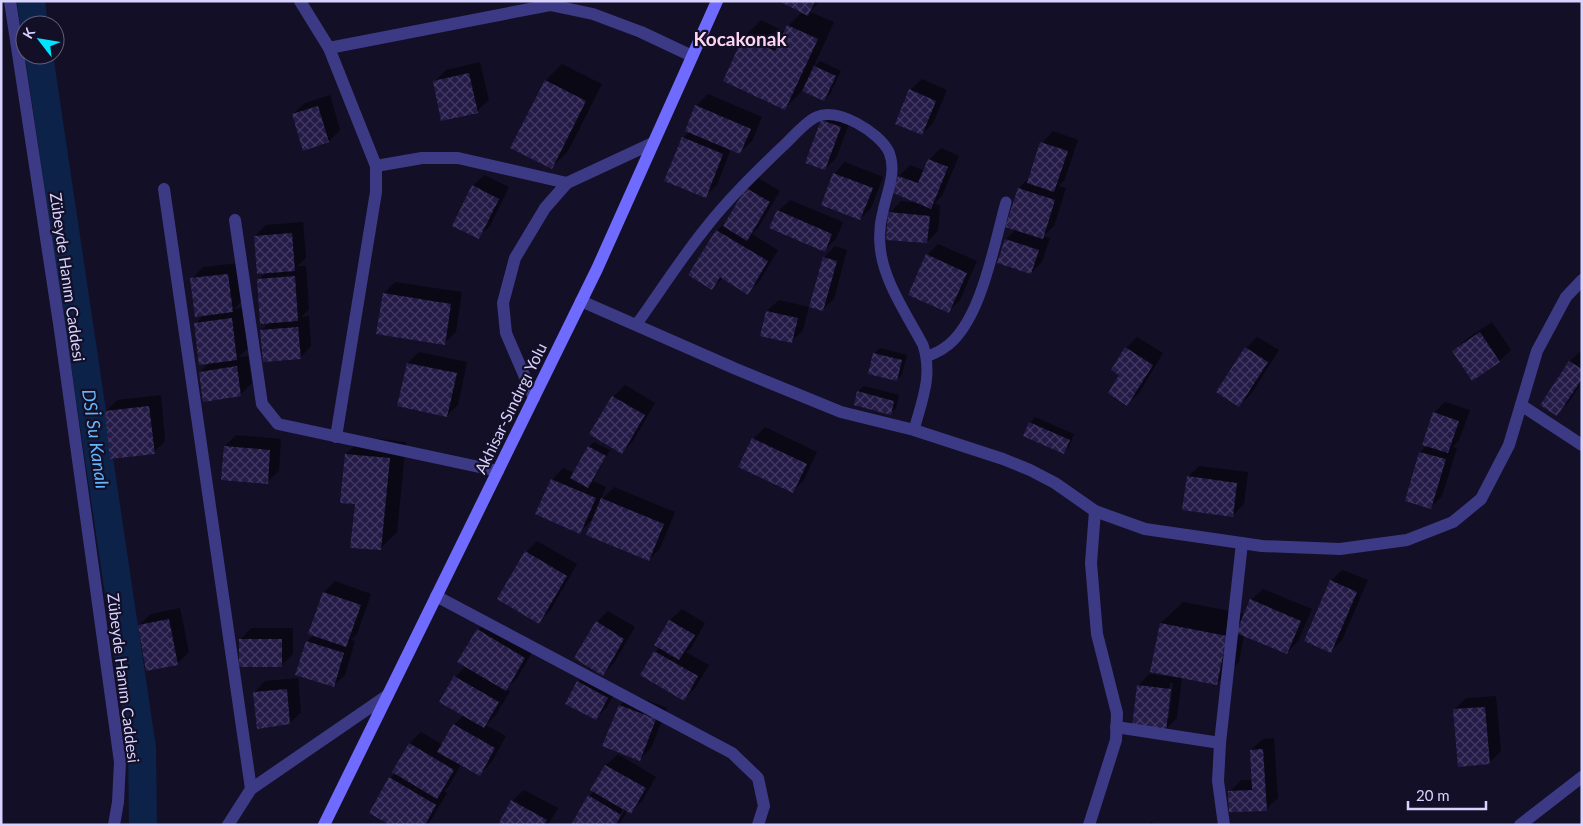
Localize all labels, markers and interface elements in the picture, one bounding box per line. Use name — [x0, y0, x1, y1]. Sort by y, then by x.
north arrow — [15, 15, 65, 65]
text: K — [19, 24, 38, 42]
district label: Kocakonak — [693, 27, 787, 50]
street label: Zübeyde Hanım Caddesi — [47, 191, 89, 363]
street label: Akhisar-Sındırgı Yolu — [470, 339, 550, 477]
water label: DSİ Su Kanalı — [78, 388, 114, 490]
street label: Zübeyde Hanım Caddesi — [104, 592, 144, 764]
scale bar — [1408, 778, 1486, 810]
text: 20 m — [1416, 786, 1450, 804]

